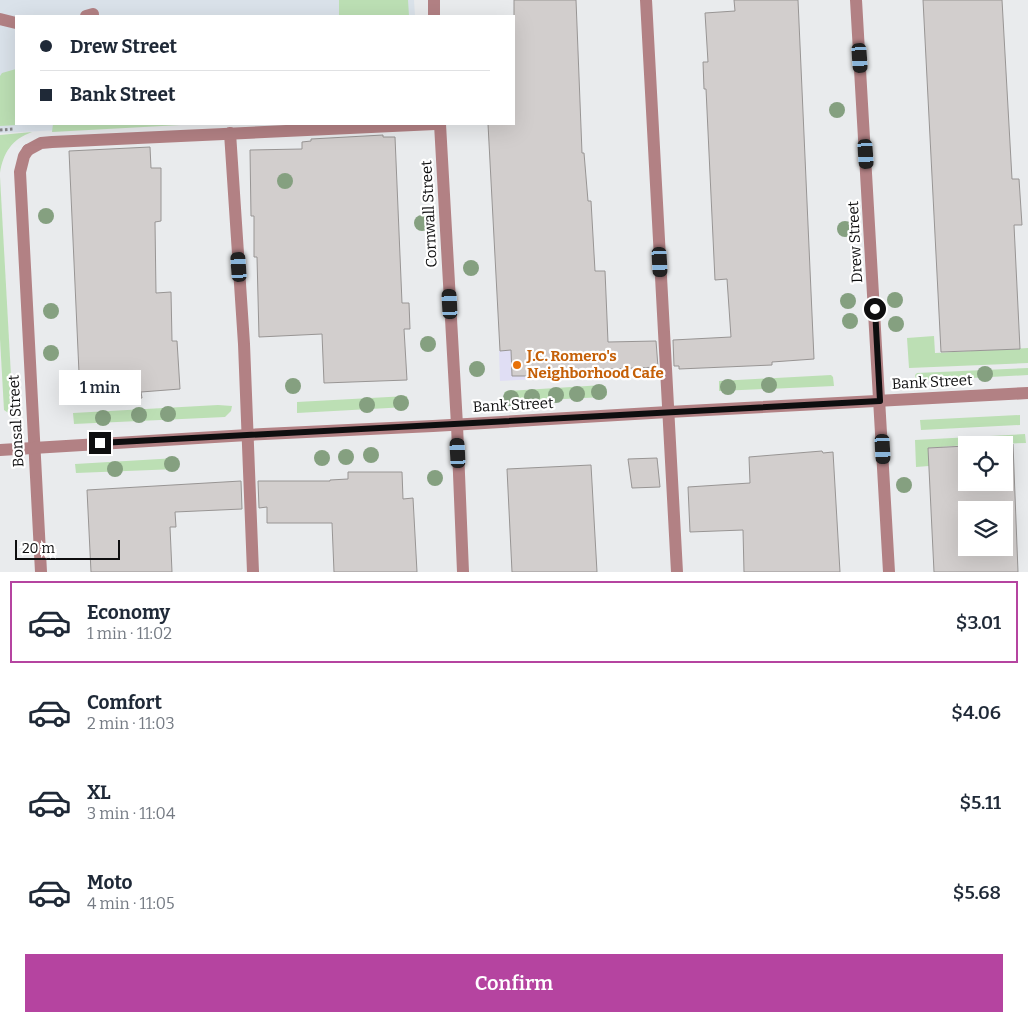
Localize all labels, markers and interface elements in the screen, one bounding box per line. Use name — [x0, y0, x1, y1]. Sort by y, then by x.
text: Drew Street — [70, 35, 177, 58]
car — [851, 43, 868, 73]
text: Bank Street — [70, 83, 175, 106]
car — [857, 139, 874, 169]
street label: Cornwall Street — [417, 159, 441, 268]
street label: Drew Street — [844, 200, 866, 283]
car — [651, 247, 668, 277]
car — [230, 252, 247, 282]
car — [441, 289, 458, 319]
route start — [864, 298, 886, 320]
place label: J.C. Romero's Neighborhood Cafe — [526, 347, 664, 382]
marker: J.C. Romero's Neighborhood Cafe — [511, 359, 523, 371]
callout: 1 min — [59, 370, 141, 406]
street label: Bank Street — [891, 371, 973, 393]
street label: Bonsal Street — [5, 374, 27, 468]
text: 1 min — [80, 378, 120, 397]
street label: Bank Street — [472, 394, 554, 416]
route end — [89, 432, 111, 454]
car — [874, 434, 891, 464]
map controls — [958, 436, 1013, 556]
button: locate — [958, 436, 1013, 491]
car — [449, 438, 466, 468]
button: layers — [958, 501, 1013, 556]
scale bar — [15, 537, 120, 560]
text: 20 m — [22, 540, 55, 557]
icon: car — [27, 600, 72, 645]
text: Economy — [87, 601, 170, 624]
text: $3.01 — [956, 611, 1001, 634]
text: 1 min · 11:02 — [87, 624, 172, 643]
icon: car — [27, 690, 72, 735]
text: Comfort — [87, 691, 162, 714]
text: $4.06 — [951, 701, 1001, 724]
text: 2 min · 11:03 — [87, 714, 175, 733]
icon: car — [27, 780, 72, 825]
text: XL — [87, 781, 111, 804]
text: $5.11 — [959, 791, 1001, 814]
text: 3 min · 11:04 — [87, 804, 175, 823]
icon: car — [27, 870, 72, 915]
text: Moto — [87, 871, 133, 894]
text: $5.68 — [953, 881, 1001, 904]
text: 4 min · 11:05 — [87, 894, 175, 913]
button: Confirm — [25, 954, 1003, 1012]

